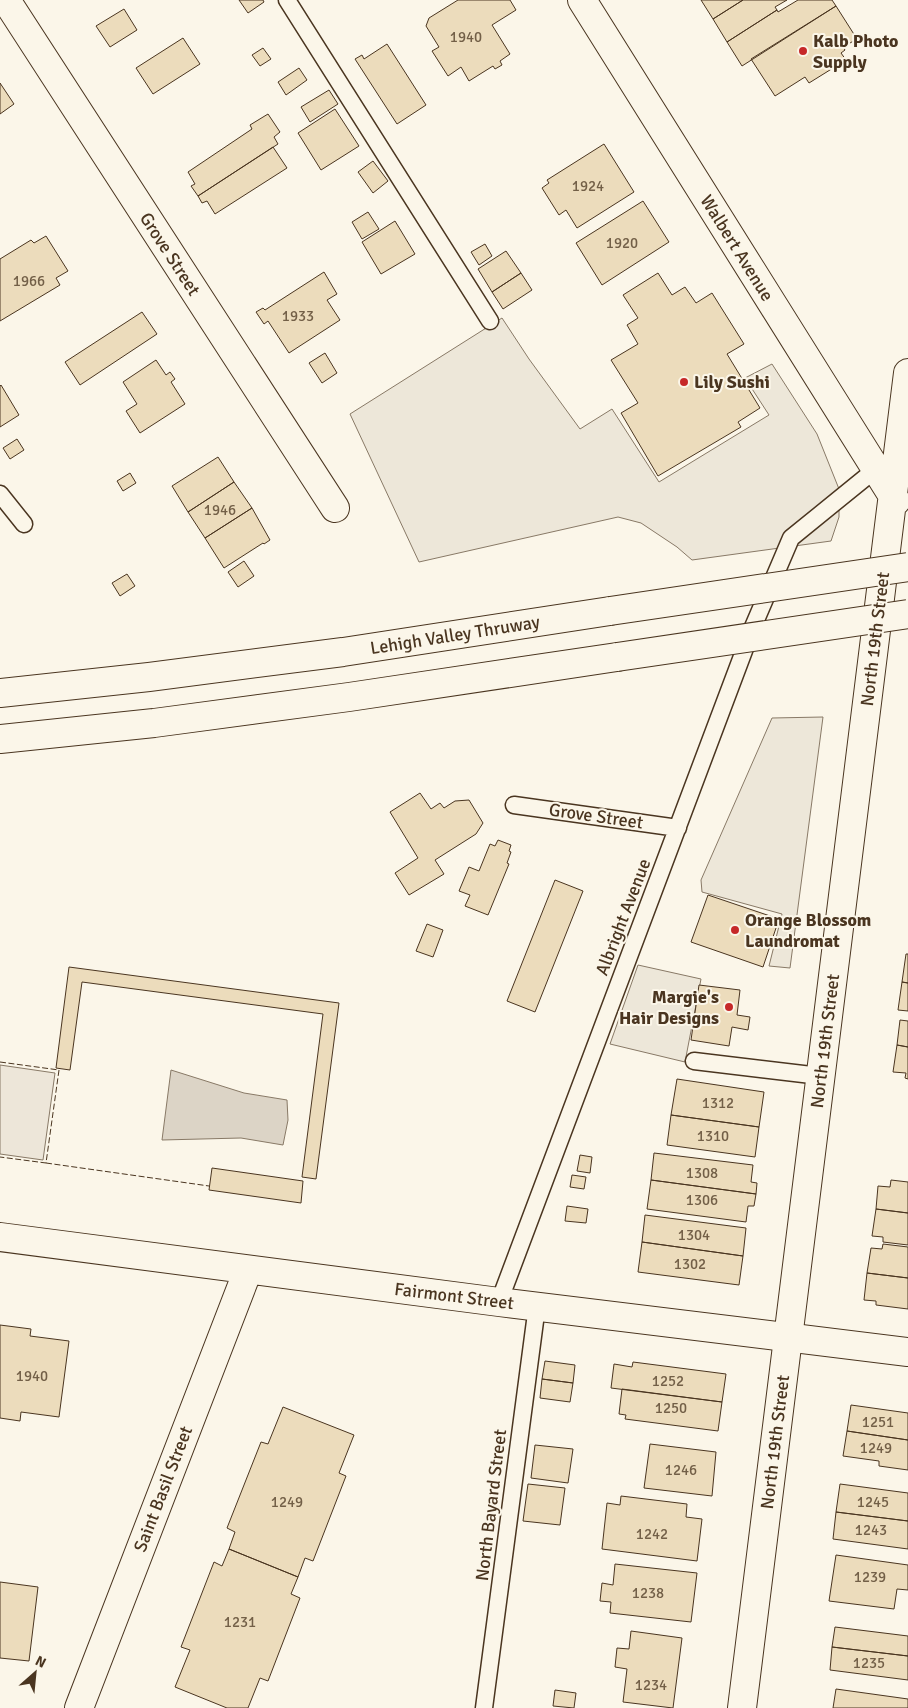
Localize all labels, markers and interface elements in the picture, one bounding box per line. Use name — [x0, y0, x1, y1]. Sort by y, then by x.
house number: 1940 — [450, 28, 482, 46]
place label: Kalb Photo Supply — [813, 30, 898, 73]
marker: Kalb Photo Supply — [797, 45, 809, 57]
house number: 1924 — [572, 177, 604, 195]
street label: Walbert Avenue — [696, 191, 778, 305]
street label: Grove Street — [135, 208, 205, 300]
house number: 1920 — [606, 234, 638, 252]
house number: 1966 — [13, 272, 45, 290]
house number: 1933 — [282, 307, 314, 325]
place label: Lily Sushi — [694, 371, 770, 393]
marker: Lily Sushi — [678, 376, 690, 388]
house number: 1946 — [204, 501, 236, 519]
street label: North 19th Street — [856, 571, 894, 707]
street label: Lehigh Valley Thruway — [369, 611, 542, 659]
street label: Grove Street — [548, 799, 644, 833]
street label: Albright Avenue — [591, 856, 655, 978]
place label: Orange Blossom Laundromat — [745, 909, 871, 952]
marker: Orange Blossom Laundromat — [729, 924, 741, 936]
street label: North 19th Street — [806, 973, 844, 1109]
place label: Margie's Hair Designs — [619, 986, 719, 1029]
marker: Margie's Hair Designs — [723, 1001, 735, 1013]
house number: 1312 — [702, 1094, 734, 1112]
house number: 1310 — [697, 1127, 729, 1145]
house number: 1308 — [686, 1164, 718, 1182]
house number: 1306 — [686, 1191, 718, 1209]
house number: 1304 — [678, 1226, 710, 1244]
house number: 1302 — [674, 1255, 706, 1273]
street label: Fairmont Street — [393, 1278, 515, 1314]
house number: 1940 — [16, 1367, 48, 1385]
house number: 1252 — [652, 1372, 684, 1390]
street label: North 19th Street — [756, 1374, 794, 1510]
house number: 1250 — [655, 1399, 687, 1417]
house number: 1251 — [862, 1413, 894, 1431]
street label: Saint Basil Street — [129, 1423, 197, 1555]
street label: North Bayard Street — [471, 1428, 511, 1582]
house number: 1249 — [860, 1439, 892, 1457]
house number: 1246 — [665, 1461, 697, 1479]
house number: 1249 — [271, 1493, 303, 1511]
house number: 1245 — [857, 1493, 889, 1511]
house number: 1243 — [855, 1521, 887, 1539]
house number: 1242 — [636, 1525, 668, 1543]
house number: 1239 — [854, 1568, 886, 1586]
house number: 1238 — [632, 1584, 664, 1602]
house number: 1231 — [224, 1613, 256, 1631]
north arrow — [10, 1648, 60, 1698]
text: N — [32, 1652, 49, 1672]
house number: 1235 — [853, 1654, 885, 1672]
house number: 1234 — [635, 1676, 667, 1694]

